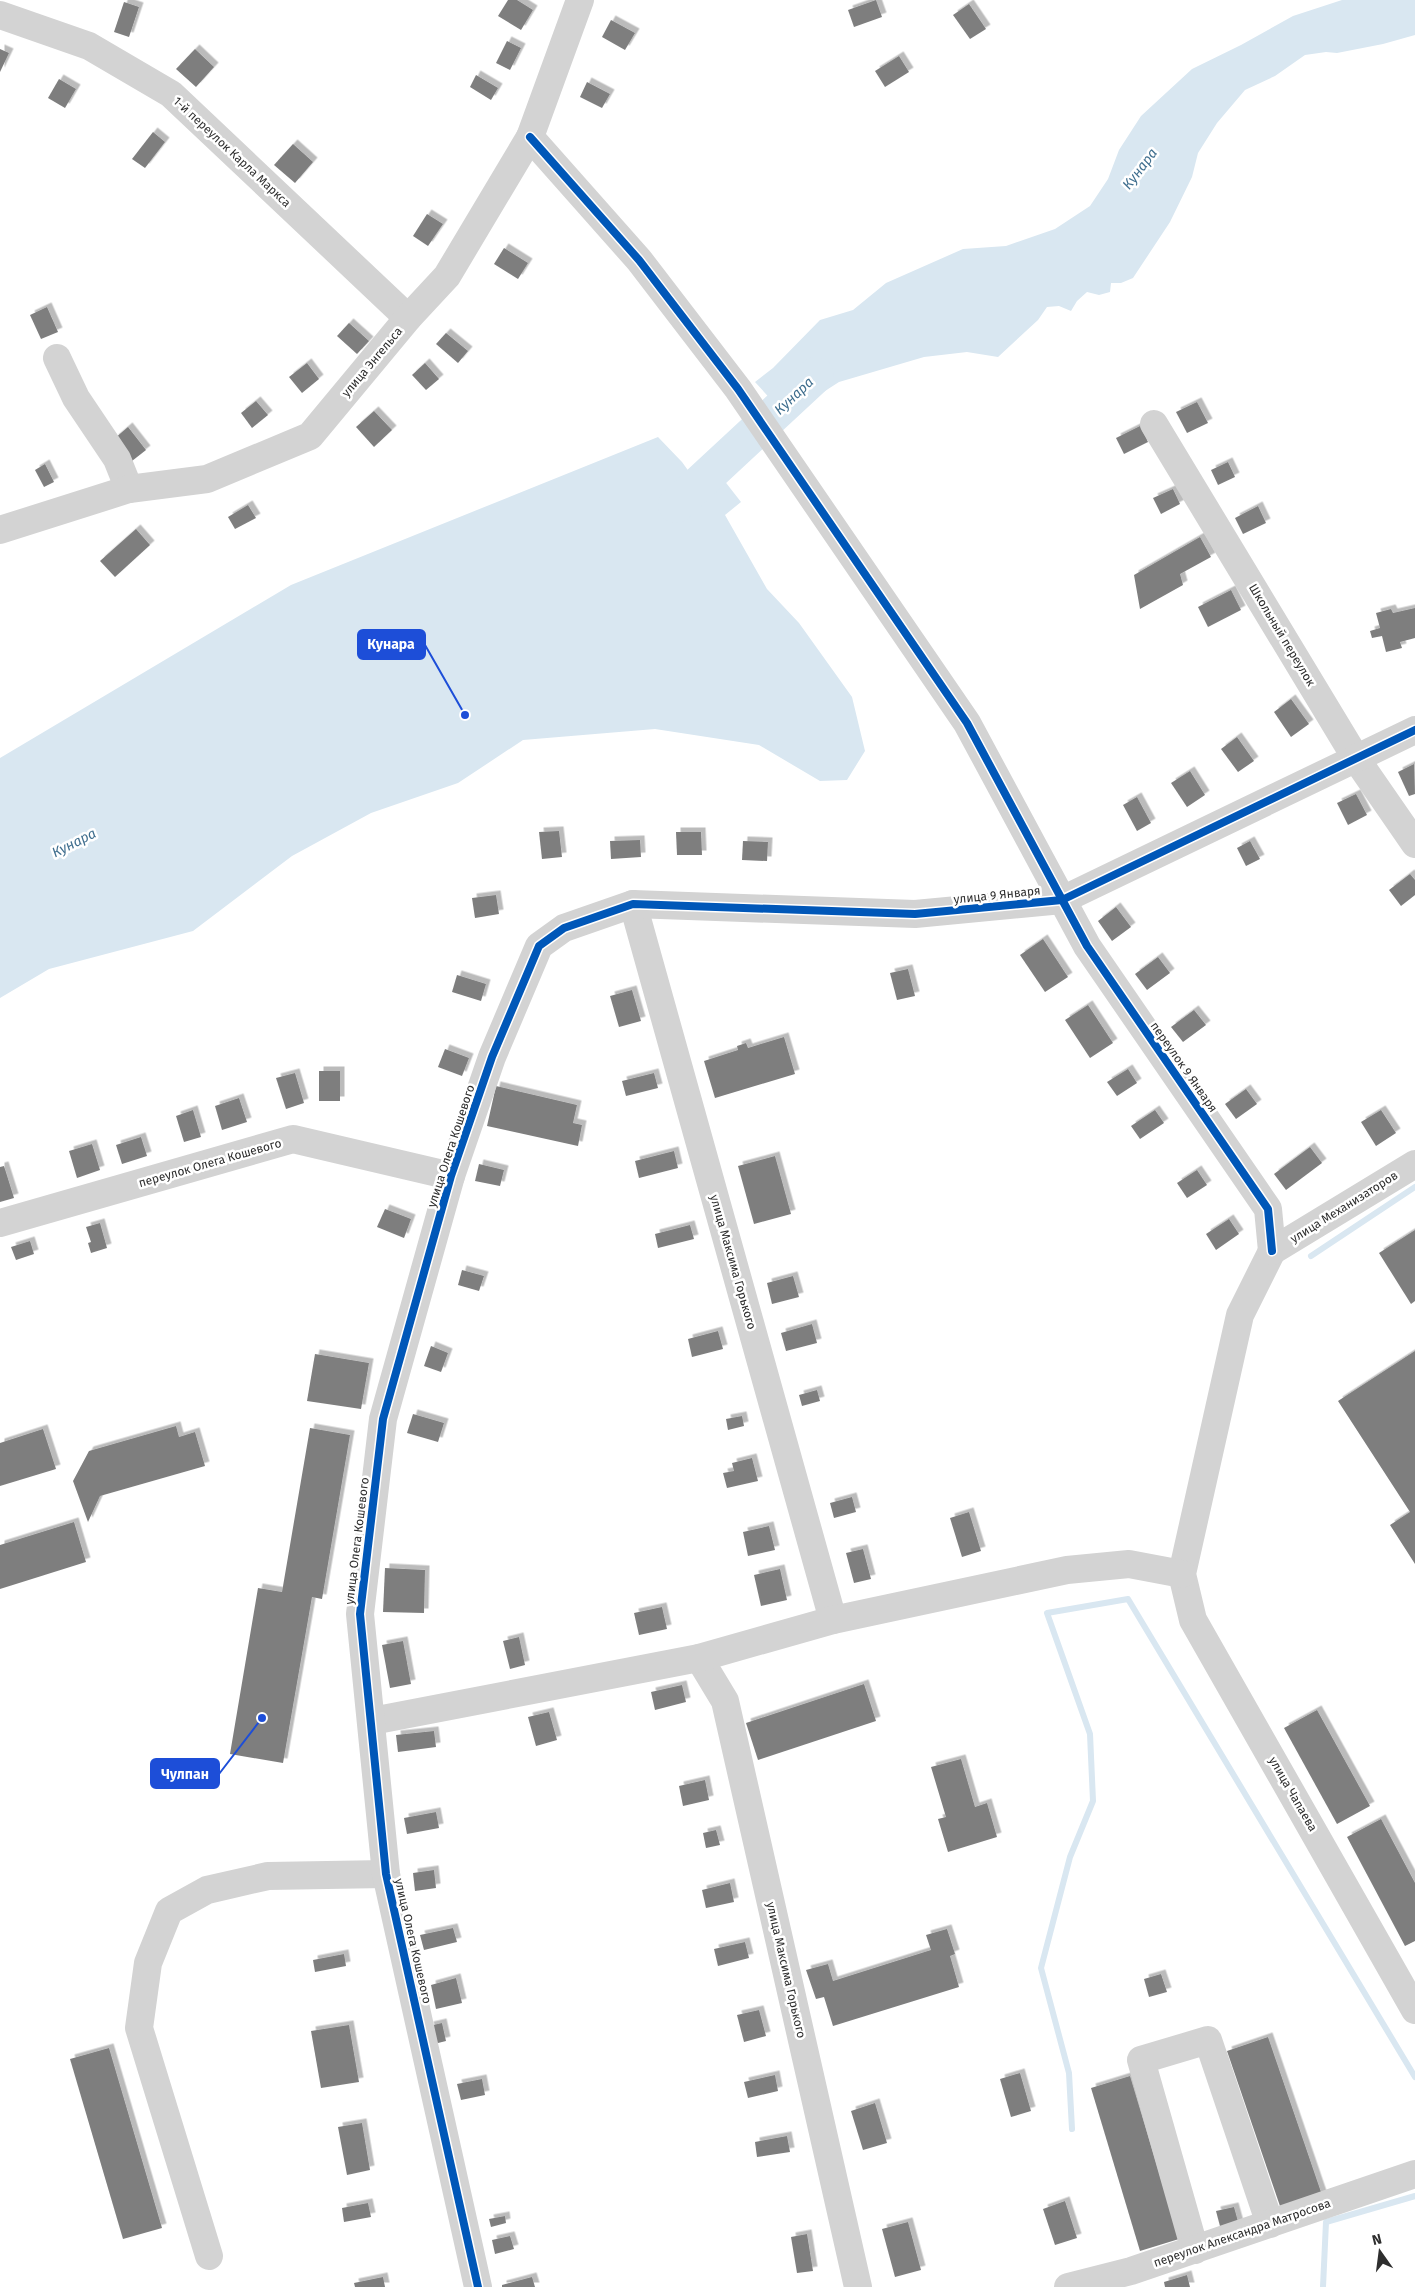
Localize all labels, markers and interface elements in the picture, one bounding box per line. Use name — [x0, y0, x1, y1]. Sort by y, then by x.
street label: 1-й переулок Карла Маркса — [170, 94, 294, 210]
water label: Кунара — [1119, 145, 1161, 193]
street label: улица Энгельса — [339, 324, 405, 400]
water label: Кунара — [771, 374, 817, 418]
street label: Школьный переулок — [1246, 581, 1318, 689]
callout: Кунара — [358, 630, 425, 659]
text: Кунара — [367, 636, 415, 653]
water label: Кунара — [49, 825, 99, 861]
street label: улица 9 Января — [953, 883, 1041, 907]
street label: переулок 9 Января — [1148, 1019, 1220, 1115]
street label: улица Олега Кошевого — [425, 1083, 477, 1209]
street label: переулок Олега Кошевого — [137, 1136, 283, 1190]
street label: улица Механизаторов — [1288, 1168, 1401, 1246]
street label: улица Максима Горького — [707, 1193, 759, 1331]
street label: улица Олега Кошевого — [342, 1477, 372, 1605]
street label: улица Чапаева — [1266, 1754, 1320, 1834]
callout: Чулпан — [151, 1759, 219, 1788]
text: Чулпан — [161, 1766, 209, 1783]
street label: улица Олега Кошевого — [392, 1877, 434, 2005]
street label: улица Максима Горького — [763, 1900, 809, 2040]
street label: переулок Александра Матросова — [1152, 2196, 1332, 2270]
north arrow — [1355, 2227, 1405, 2277]
text: N — [1370, 2230, 1384, 2249]

